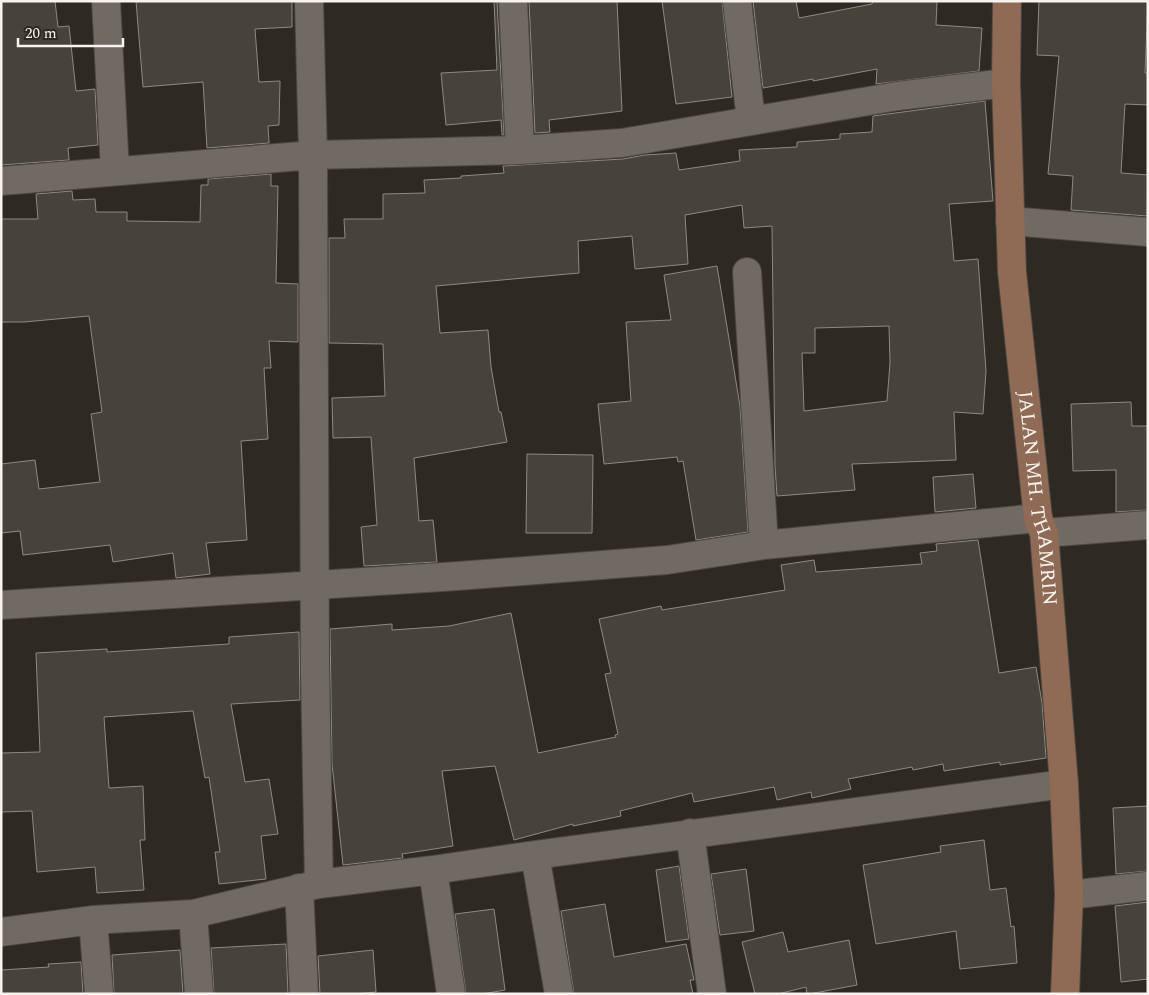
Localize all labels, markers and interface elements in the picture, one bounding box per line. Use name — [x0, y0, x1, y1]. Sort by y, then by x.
scale bar — [18, 15, 122, 47]
text: 20 m — [25, 22, 57, 45]
street label: JALAN MH. THAMRIN — [1010, 389, 1065, 607]

